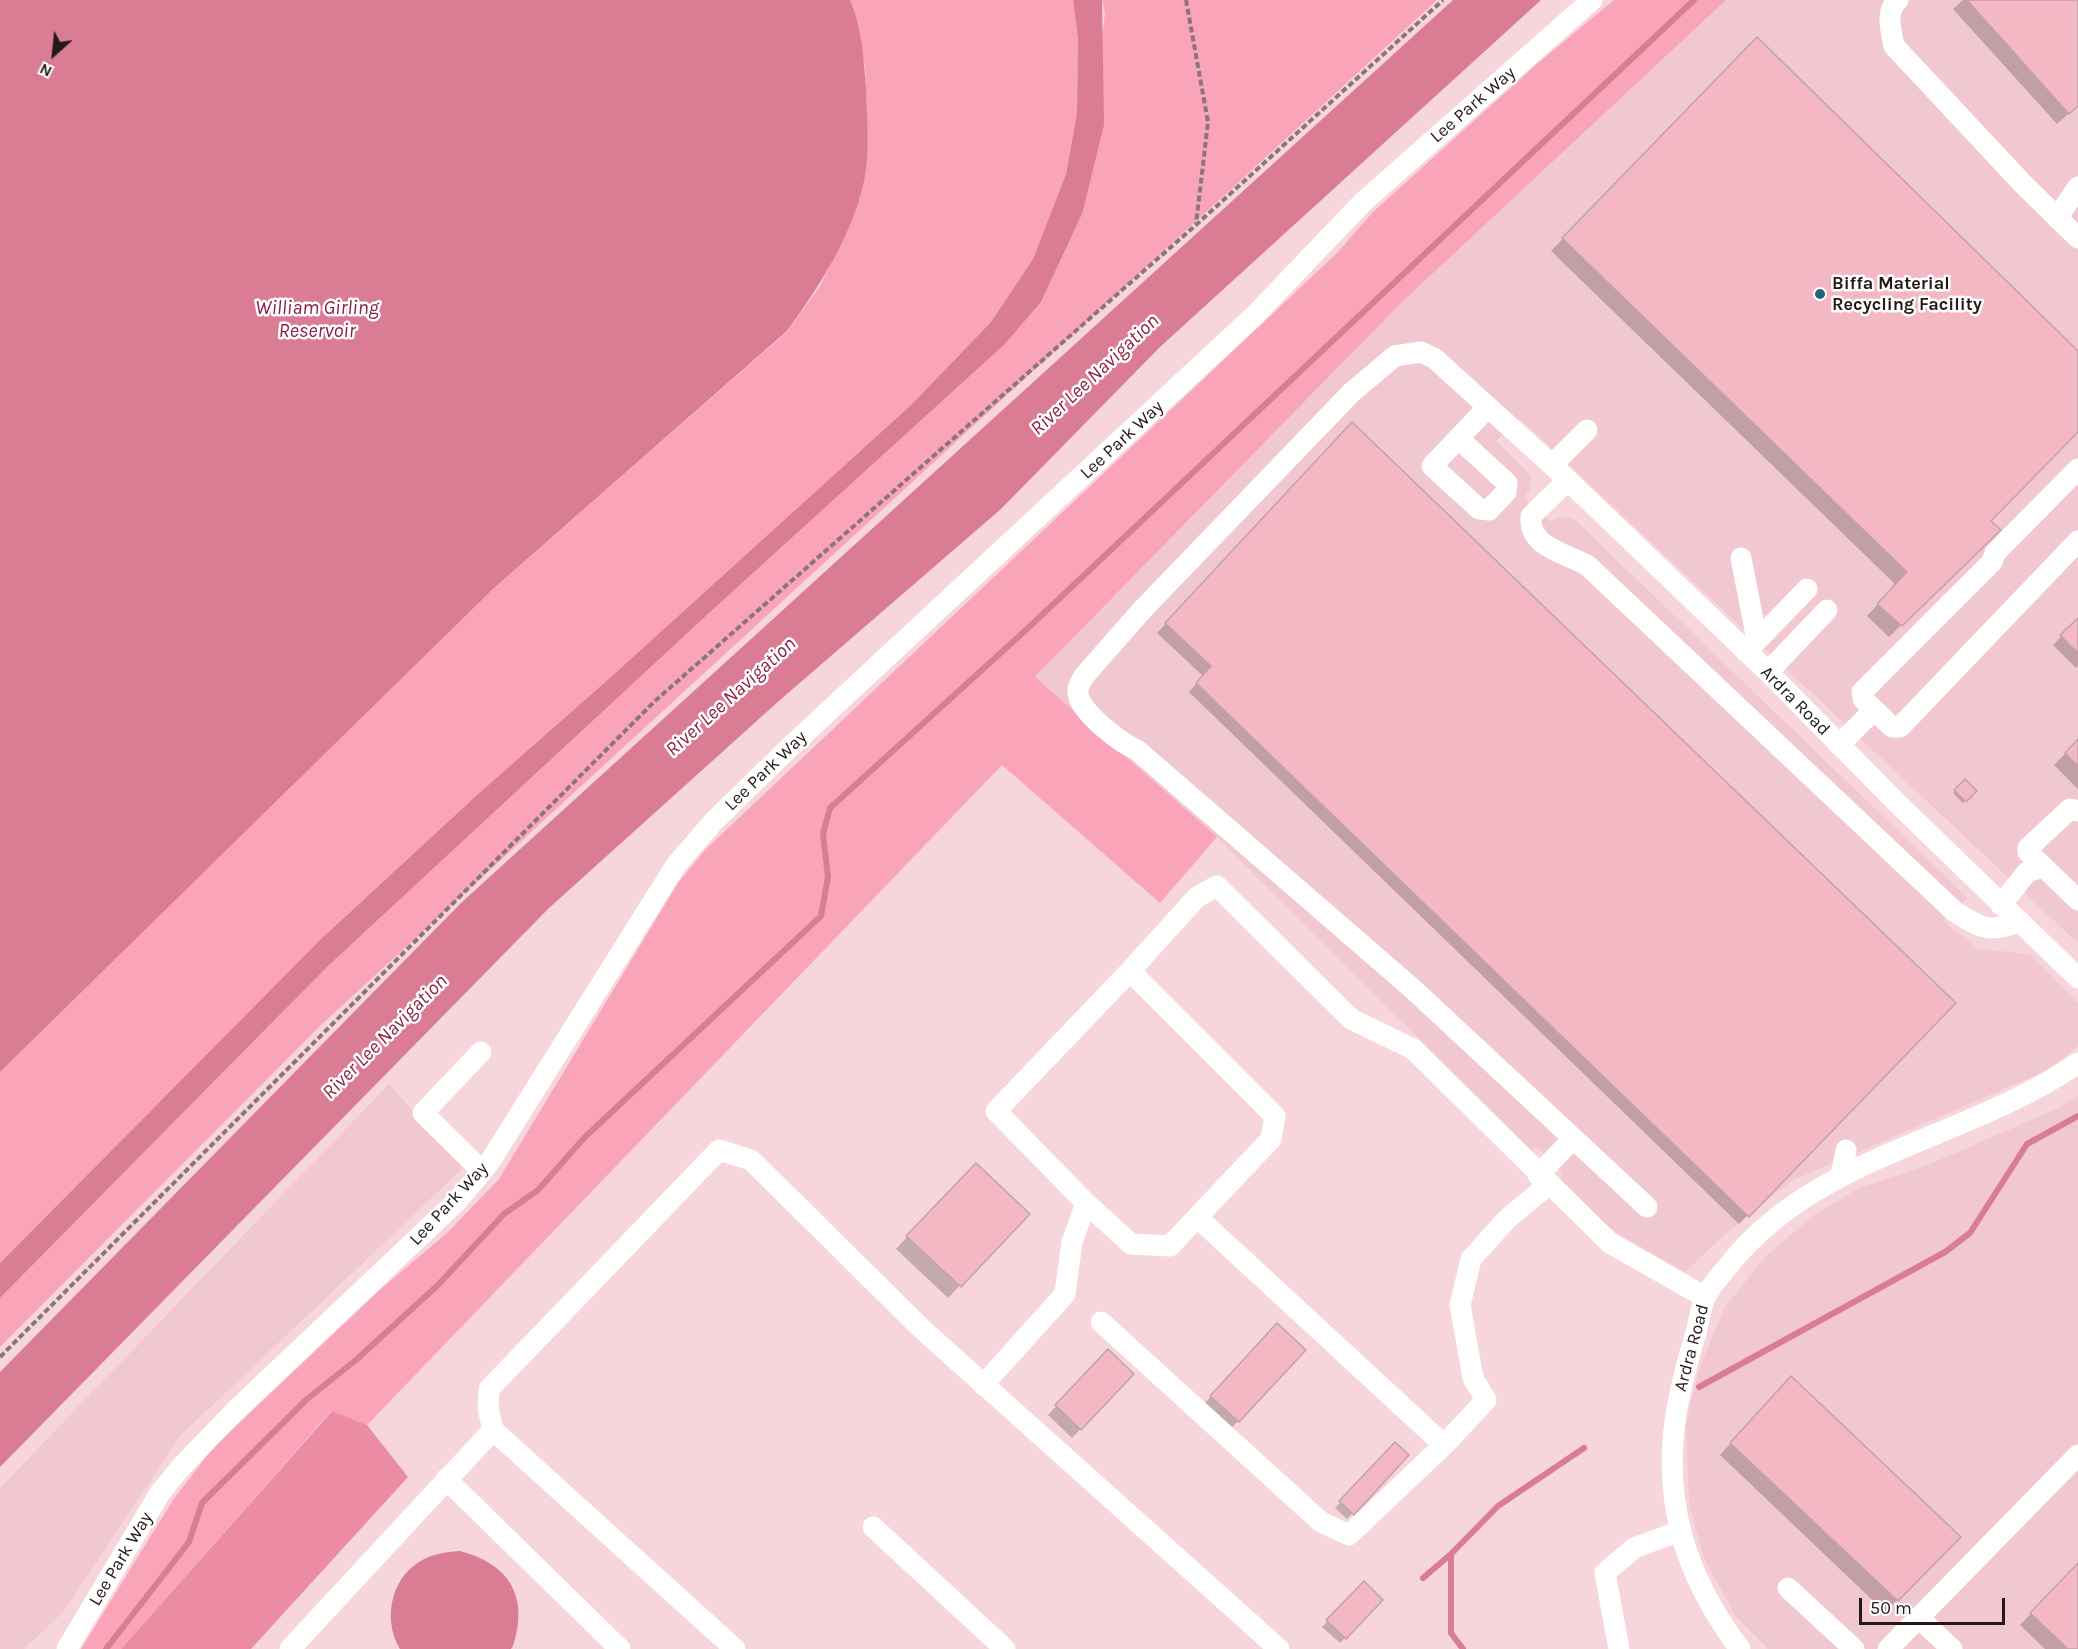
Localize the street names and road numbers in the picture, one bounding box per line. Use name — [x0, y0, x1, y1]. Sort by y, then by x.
street label: Lee Park Way — [1426, 62, 1520, 148]
street label: Lee Park Way — [1076, 396, 1168, 484]
street label: Ardra Road — [1756, 662, 1834, 740]
street label: Lee Park Way — [720, 726, 812, 816]
street label: Lee Park Way — [405, 1158, 493, 1250]
street label: Ardra Road — [1670, 1302, 1714, 1394]
street label: Lee Park Way — [85, 1508, 157, 1610]

